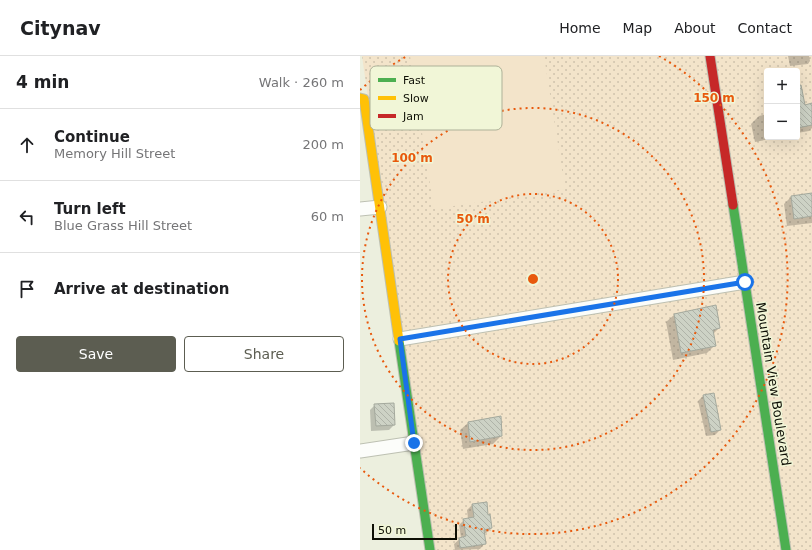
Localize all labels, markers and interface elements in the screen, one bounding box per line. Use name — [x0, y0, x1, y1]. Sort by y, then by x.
text: Citynav — [20, 17, 101, 39]
text: Home — [559, 20, 601, 36]
text: Map — [623, 20, 652, 36]
text: About — [674, 20, 716, 36]
text: Contact — [738, 20, 792, 36]
legend — [370, 66, 502, 130]
map controls — [764, 68, 800, 140]
button: + — [764, 68, 800, 104]
text: 4 min — [16, 72, 69, 92]
text: Fast — [403, 74, 426, 87]
text: Walk · 260 m — [259, 75, 344, 90]
text: 150 m — [693, 91, 735, 105]
text: Slow — [403, 92, 429, 105]
button: − — [764, 104, 800, 140]
text: Jam — [402, 110, 424, 123]
text: Continue — [54, 128, 130, 146]
icon: ahead — [16, 134, 38, 156]
text: 200 m — [302, 137, 344, 152]
text: Memory Hill Street — [54, 146, 175, 161]
text: 100 m — [391, 151, 433, 165]
text: Turn left — [54, 200, 126, 218]
icon: left — [16, 206, 38, 228]
text: 60 m — [311, 209, 344, 224]
text: 50 m — [456, 212, 490, 226]
text: Blue Grass Hill Street — [54, 218, 192, 233]
centre of rings — [526, 272, 540, 286]
route start — [736, 273, 754, 291]
icon: arrive — [16, 278, 38, 300]
text: Arrive at destination — [54, 280, 229, 298]
street label: Mountain View Boulevard — [753, 301, 794, 467]
button: Save — [16, 336, 176, 372]
button: Share — [184, 336, 344, 372]
route end — [405, 434, 423, 452]
scale bar — [372, 522, 457, 541]
text: 50 m — [378, 524, 406, 537]

